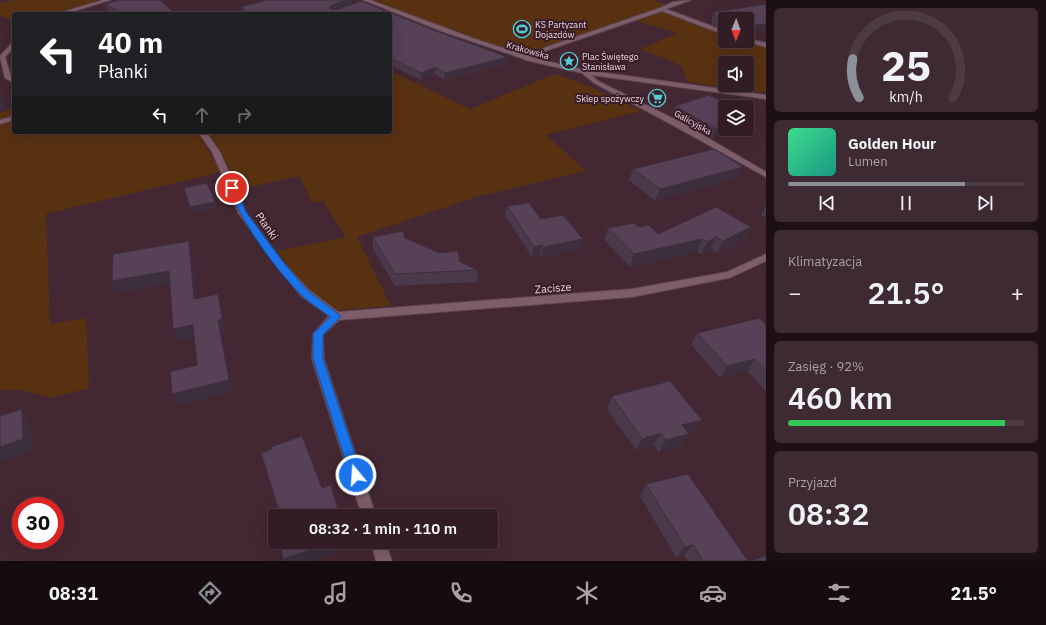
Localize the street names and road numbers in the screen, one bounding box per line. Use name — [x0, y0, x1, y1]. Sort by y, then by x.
street label: Krakowska — [505, 39, 551, 61]
street label: Galicyjska — [672, 107, 714, 137]
street label: Płanki — [253, 210, 281, 242]
street label: Zacisze — [534, 279, 572, 297]

